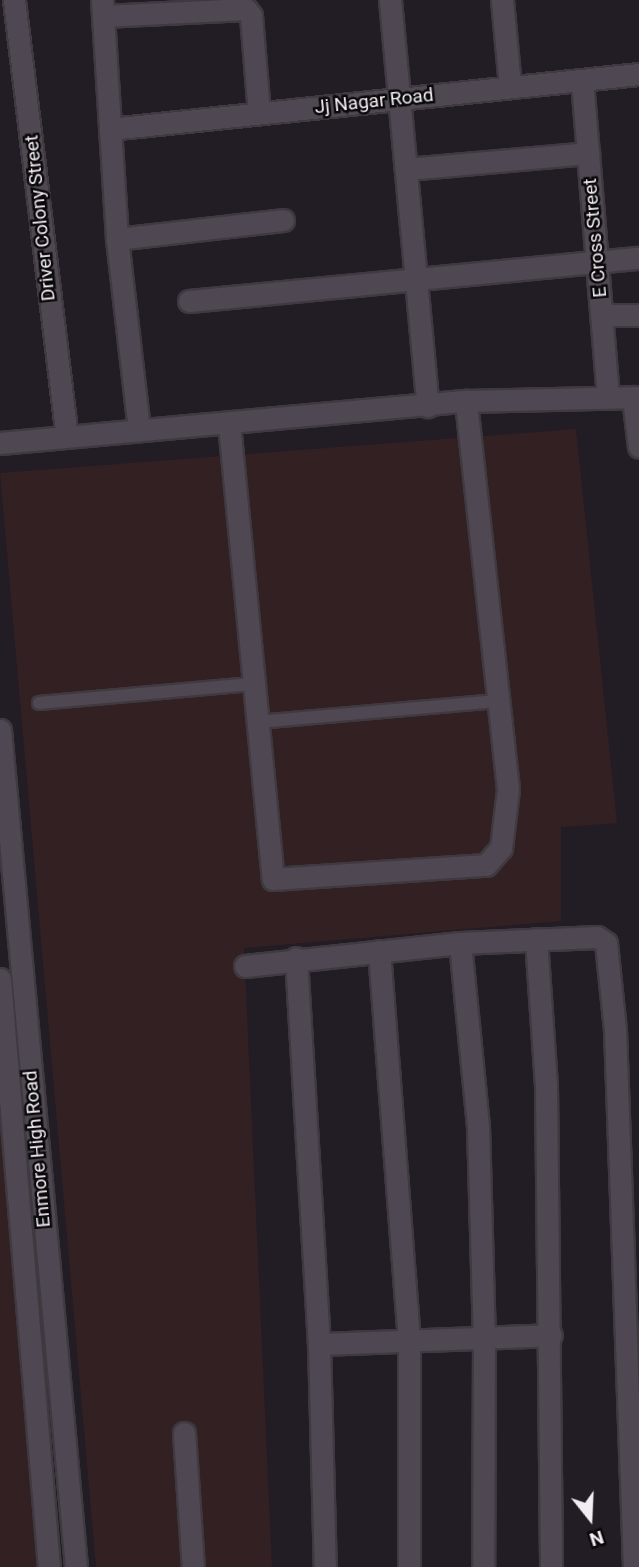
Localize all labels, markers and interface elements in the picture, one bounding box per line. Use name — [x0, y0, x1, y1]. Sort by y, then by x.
street label: Jj Nagar Road — [313, 83, 435, 119]
street label: Driver Colony Street — [20, 134, 60, 302]
street label: E Cross Street — [578, 178, 612, 298]
street label: Enmore High Road — [19, 1070, 55, 1228]
north arrow — [555, 1483, 625, 1553]
text: N — [587, 1525, 607, 1551]

